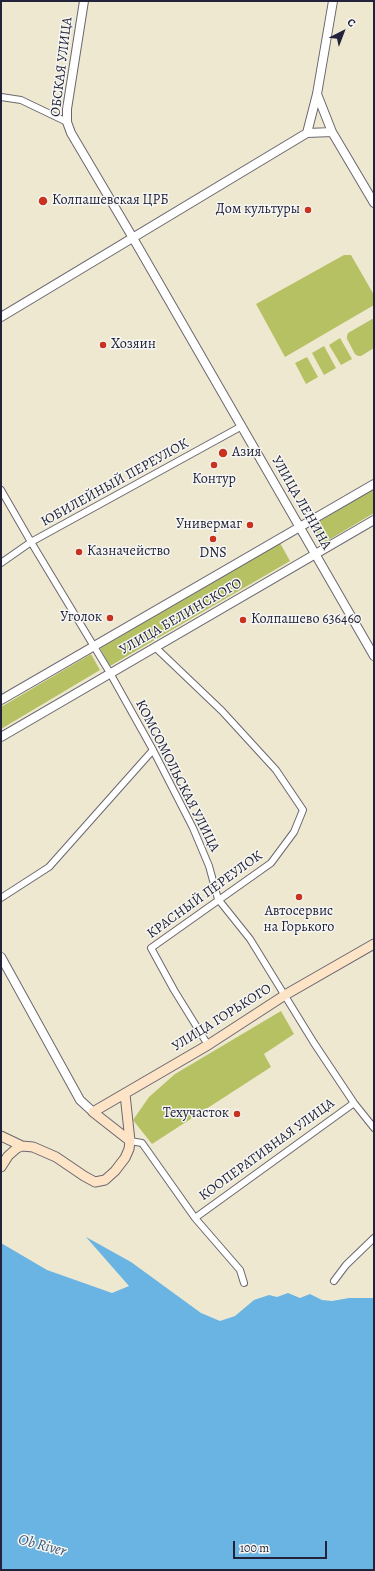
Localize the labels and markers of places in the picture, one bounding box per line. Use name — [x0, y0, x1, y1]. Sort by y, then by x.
place label: Колпашевская ЦРБ — [52, 193, 168, 209]
marker: Колпашевская ЦРБ — [37, 195, 49, 207]
place label: Дом культуры — [216, 202, 300, 218]
marker: Дом культуры — [303, 205, 313, 215]
place label: Хозяин — [111, 337, 156, 353]
marker: Хозяин — [98, 340, 108, 350]
place label: Азия — [232, 445, 261, 461]
marker: Азия — [217, 447, 229, 459]
marker: Контур — [209, 460, 219, 470]
place label: Контур — [192, 472, 236, 488]
place label: Универмаг — [176, 517, 242, 533]
marker: Универмаг — [245, 520, 255, 530]
marker: DNS — [208, 534, 218, 544]
place label: Казначейство — [87, 544, 170, 560]
place label: DNS — [199, 546, 227, 562]
marker: Казначейство — [74, 547, 84, 557]
place label: Уголок — [60, 610, 102, 626]
place label: Колпашево 636460 — [251, 612, 361, 628]
marker: Уголок — [105, 613, 115, 623]
marker: Колпашево 636460 — [238, 615, 248, 625]
marker: Автосервис на Горького — [294, 892, 304, 902]
place label: Автосервис на Горького — [264, 904, 334, 936]
place label: Техучасток — [163, 1106, 229, 1122]
marker: Техучасток — [232, 1109, 242, 1119]

